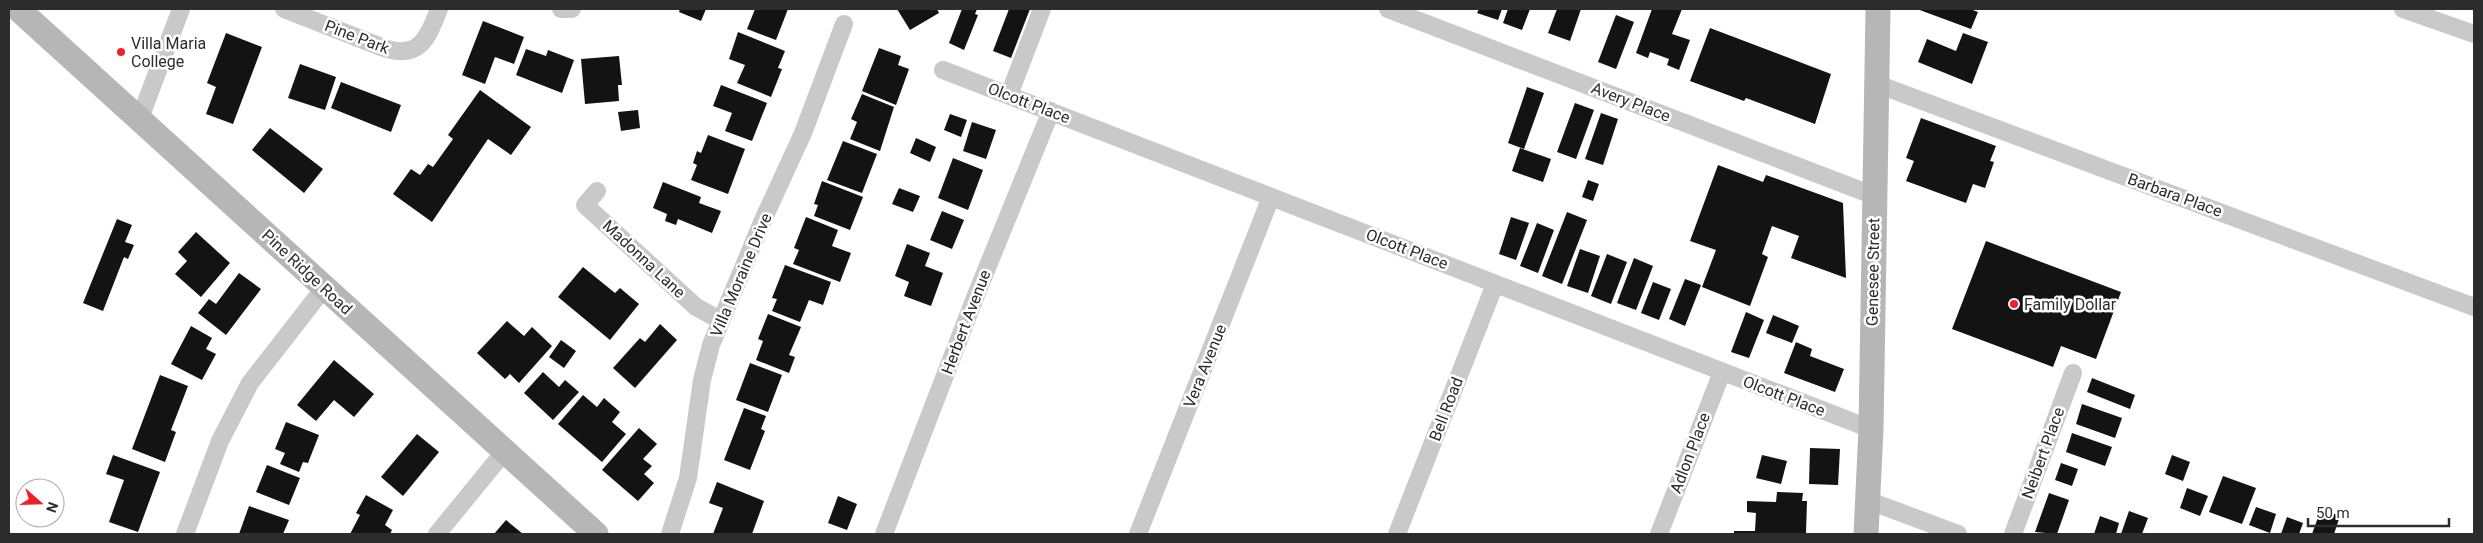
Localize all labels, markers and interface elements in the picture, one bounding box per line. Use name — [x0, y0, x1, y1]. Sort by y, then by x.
street label: Pine Park — [322, 16, 393, 58]
place label: Villa Maria College — [131, 34, 206, 71]
marker: Villa Maria College — [115, 46, 127, 58]
street label: Avery Place — [1589, 78, 1673, 126]
street label: Olcott Place — [985, 79, 1073, 127]
street label: Barbara Place — [2125, 169, 2225, 221]
street label: Villa Moraine Drive — [706, 210, 776, 340]
street label: Madonna Lane — [599, 216, 689, 302]
street label: Genesee Street — [1863, 218, 1883, 326]
street label: Pine Ridge Road — [258, 225, 356, 319]
street label: Olcott Place — [1363, 225, 1451, 273]
street label: Herbert Avenue — [937, 267, 995, 377]
place label: Family Dollar — [2024, 295, 2117, 314]
marker: Family Dollar — [2008, 298, 2020, 310]
street label: Vera Avenue — [1180, 321, 1230, 411]
street label: Olcott Place — [1740, 372, 1828, 420]
street label: Bell Road — [1425, 374, 1467, 444]
street label: Neibert Place — [2018, 405, 2068, 501]
street label: Adlon Place — [1666, 410, 1714, 496]
north arrow — [15, 478, 65, 528]
scale bar — [2308, 496, 2449, 528]
text: N — [43, 500, 61, 515]
text: 50 m — [2316, 504, 2350, 522]

